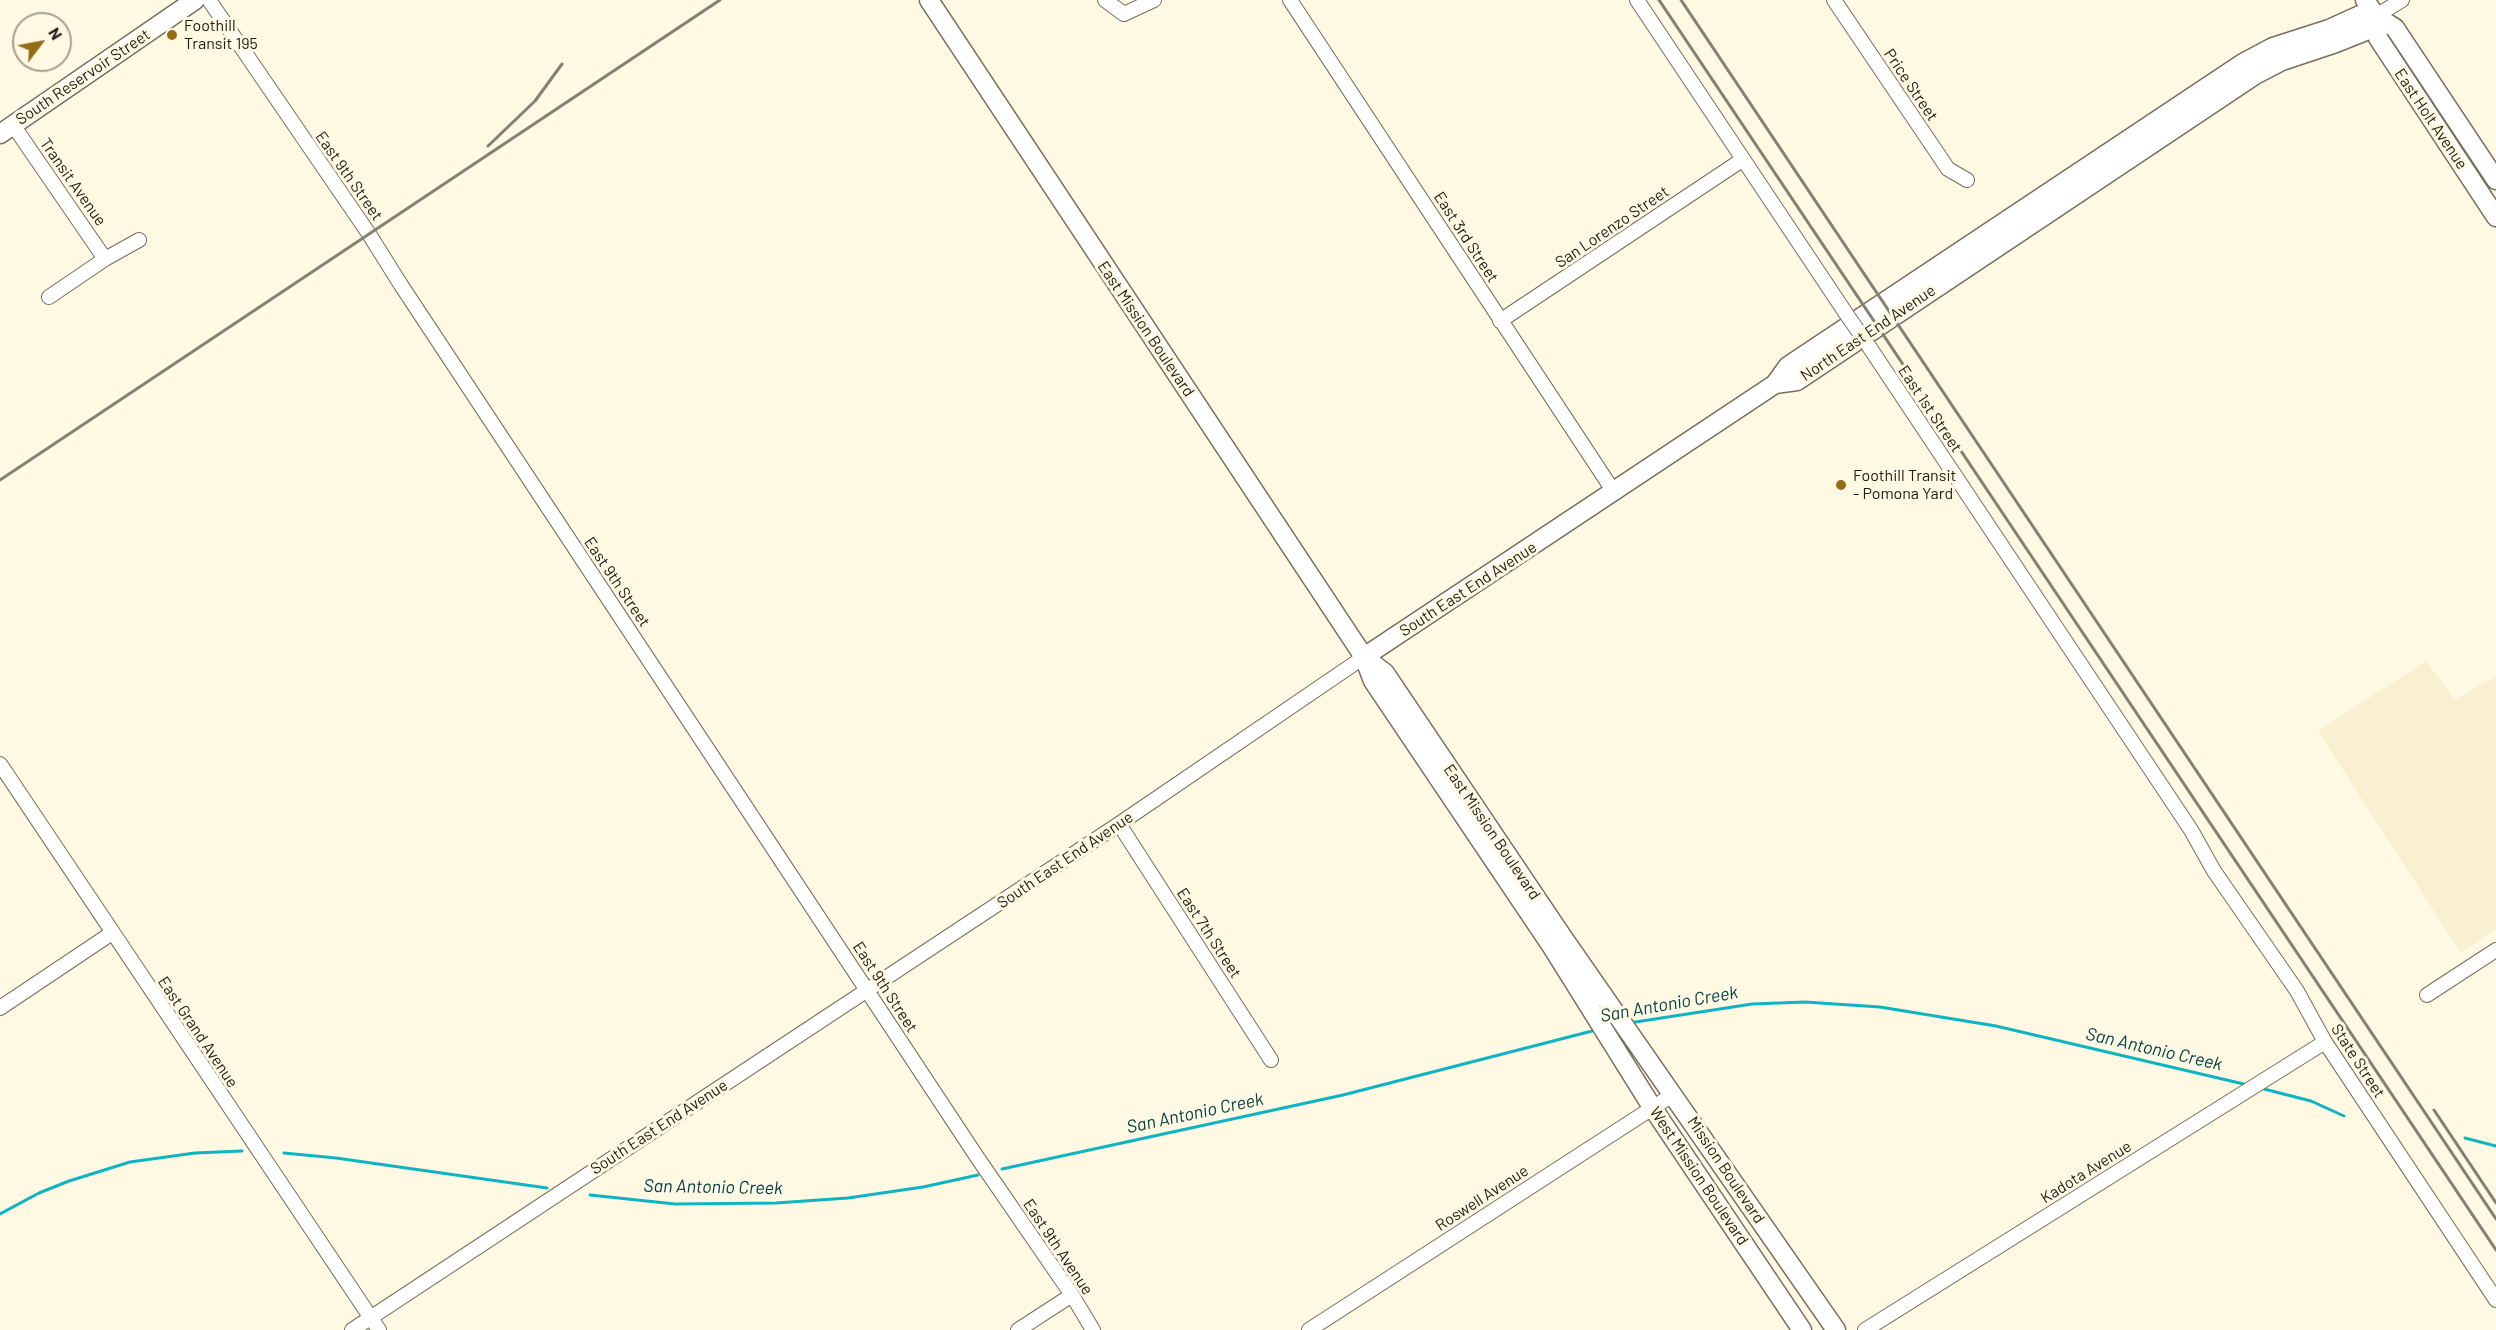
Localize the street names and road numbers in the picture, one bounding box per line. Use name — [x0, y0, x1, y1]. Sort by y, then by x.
street label: South Reservoir Street — [12, 25, 154, 129]
street label: Price Street — [1880, 45, 1942, 125]
street label: East Holt Avenue — [2390, 65, 2472, 173]
street label: East 9th Street — [311, 128, 387, 224]
street label: Transit Avenue — [36, 135, 110, 229]
street label: San Lorenzo Street — [1552, 182, 1672, 272]
street label: East 3rd Street — [1430, 188, 1502, 286]
street label: East Mission Boulevard — [1094, 258, 1198, 400]
street label: North East End Avenue — [1797, 281, 1939, 385]
street label: East 1st Street — [1894, 362, 1966, 456]
street label: East 9th Street — [580, 533, 654, 631]
street label: South East End Avenue — [1396, 537, 1540, 641]
street label: East Mission Boulevard — [1440, 761, 1544, 903]
street label: South East End Avenue — [993, 807, 1137, 913]
street label: East 7th Street — [1173, 884, 1245, 982]
street label: East 9th Street — [849, 938, 921, 1036]
street label: East Grand Avenue — [154, 973, 242, 1091]
street label: State Street — [2327, 1020, 2389, 1102]
street label: South East End Avenue — [587, 1075, 731, 1179]
street label: West Mission Boulevard — [1645, 1103, 1753, 1249]
street label: Mission Boulevard — [1683, 1113, 1769, 1227]
street label: Kadota Avenue — [2037, 1136, 2135, 1208]
street label: Roswell Avenue — [1432, 1161, 1532, 1235]
street label: East 9th Avenue — [1019, 1195, 1097, 1299]

